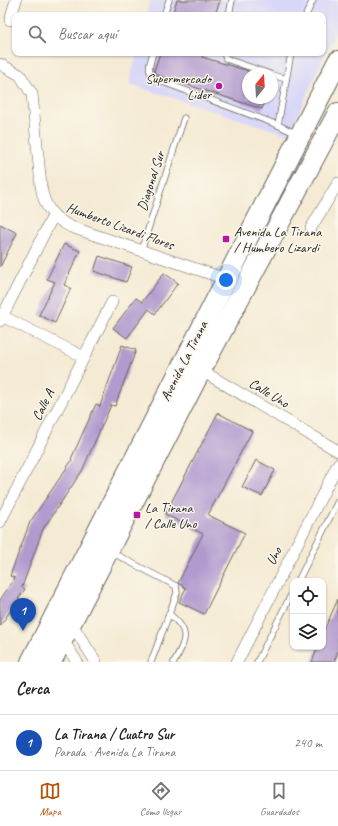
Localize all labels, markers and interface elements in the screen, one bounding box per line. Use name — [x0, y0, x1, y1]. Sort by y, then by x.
search box — [12, 12, 326, 56]
icon: search — [26, 23, 48, 45]
text: Buscar aquí — [58, 25, 117, 44]
north arrow — [242, 68, 278, 104]
place label: Supermercado Lider — [146, 70, 213, 103]
marker: Supermercado Lider — [214, 81, 224, 91]
street label: Diagonal Sur — [133, 147, 169, 213]
street label: Humberto Lizardi Flores — [64, 199, 177, 254]
place label: Avenida La Tirana / Humbero Lizardi — [234, 223, 322, 256]
marker: Avenida La Tirana / Humbero Lizardi — [221, 234, 231, 244]
your location — [216, 270, 236, 290]
street label: Avenida La Tirana — [157, 317, 212, 404]
street label: Calle Uno — [246, 375, 293, 412]
street label: Calle A — [28, 386, 58, 423]
place label: La Tirana / Calle Uno — [145, 499, 197, 532]
marker: La Tirana / Calle Uno — [132, 510, 142, 520]
street label: Uno — [262, 543, 286, 568]
map controls — [290, 578, 326, 650]
button: locate — [290, 578, 326, 614]
pin: 1 — [10, 598, 36, 631]
button: layers — [290, 614, 326, 650]
text: Cerca — [16, 678, 49, 699]
text: La Tirana / Cuatro Sur — [54, 725, 174, 744]
text: 1 — [26, 735, 32, 751]
text: 240 m — [294, 735, 322, 751]
text: Parada · Avenida La Tirana — [54, 744, 175, 760]
tab: Mapa — [39, 780, 61, 818]
tab: Cómo llegar — [140, 780, 182, 818]
tab: Guardados — [260, 780, 299, 818]

